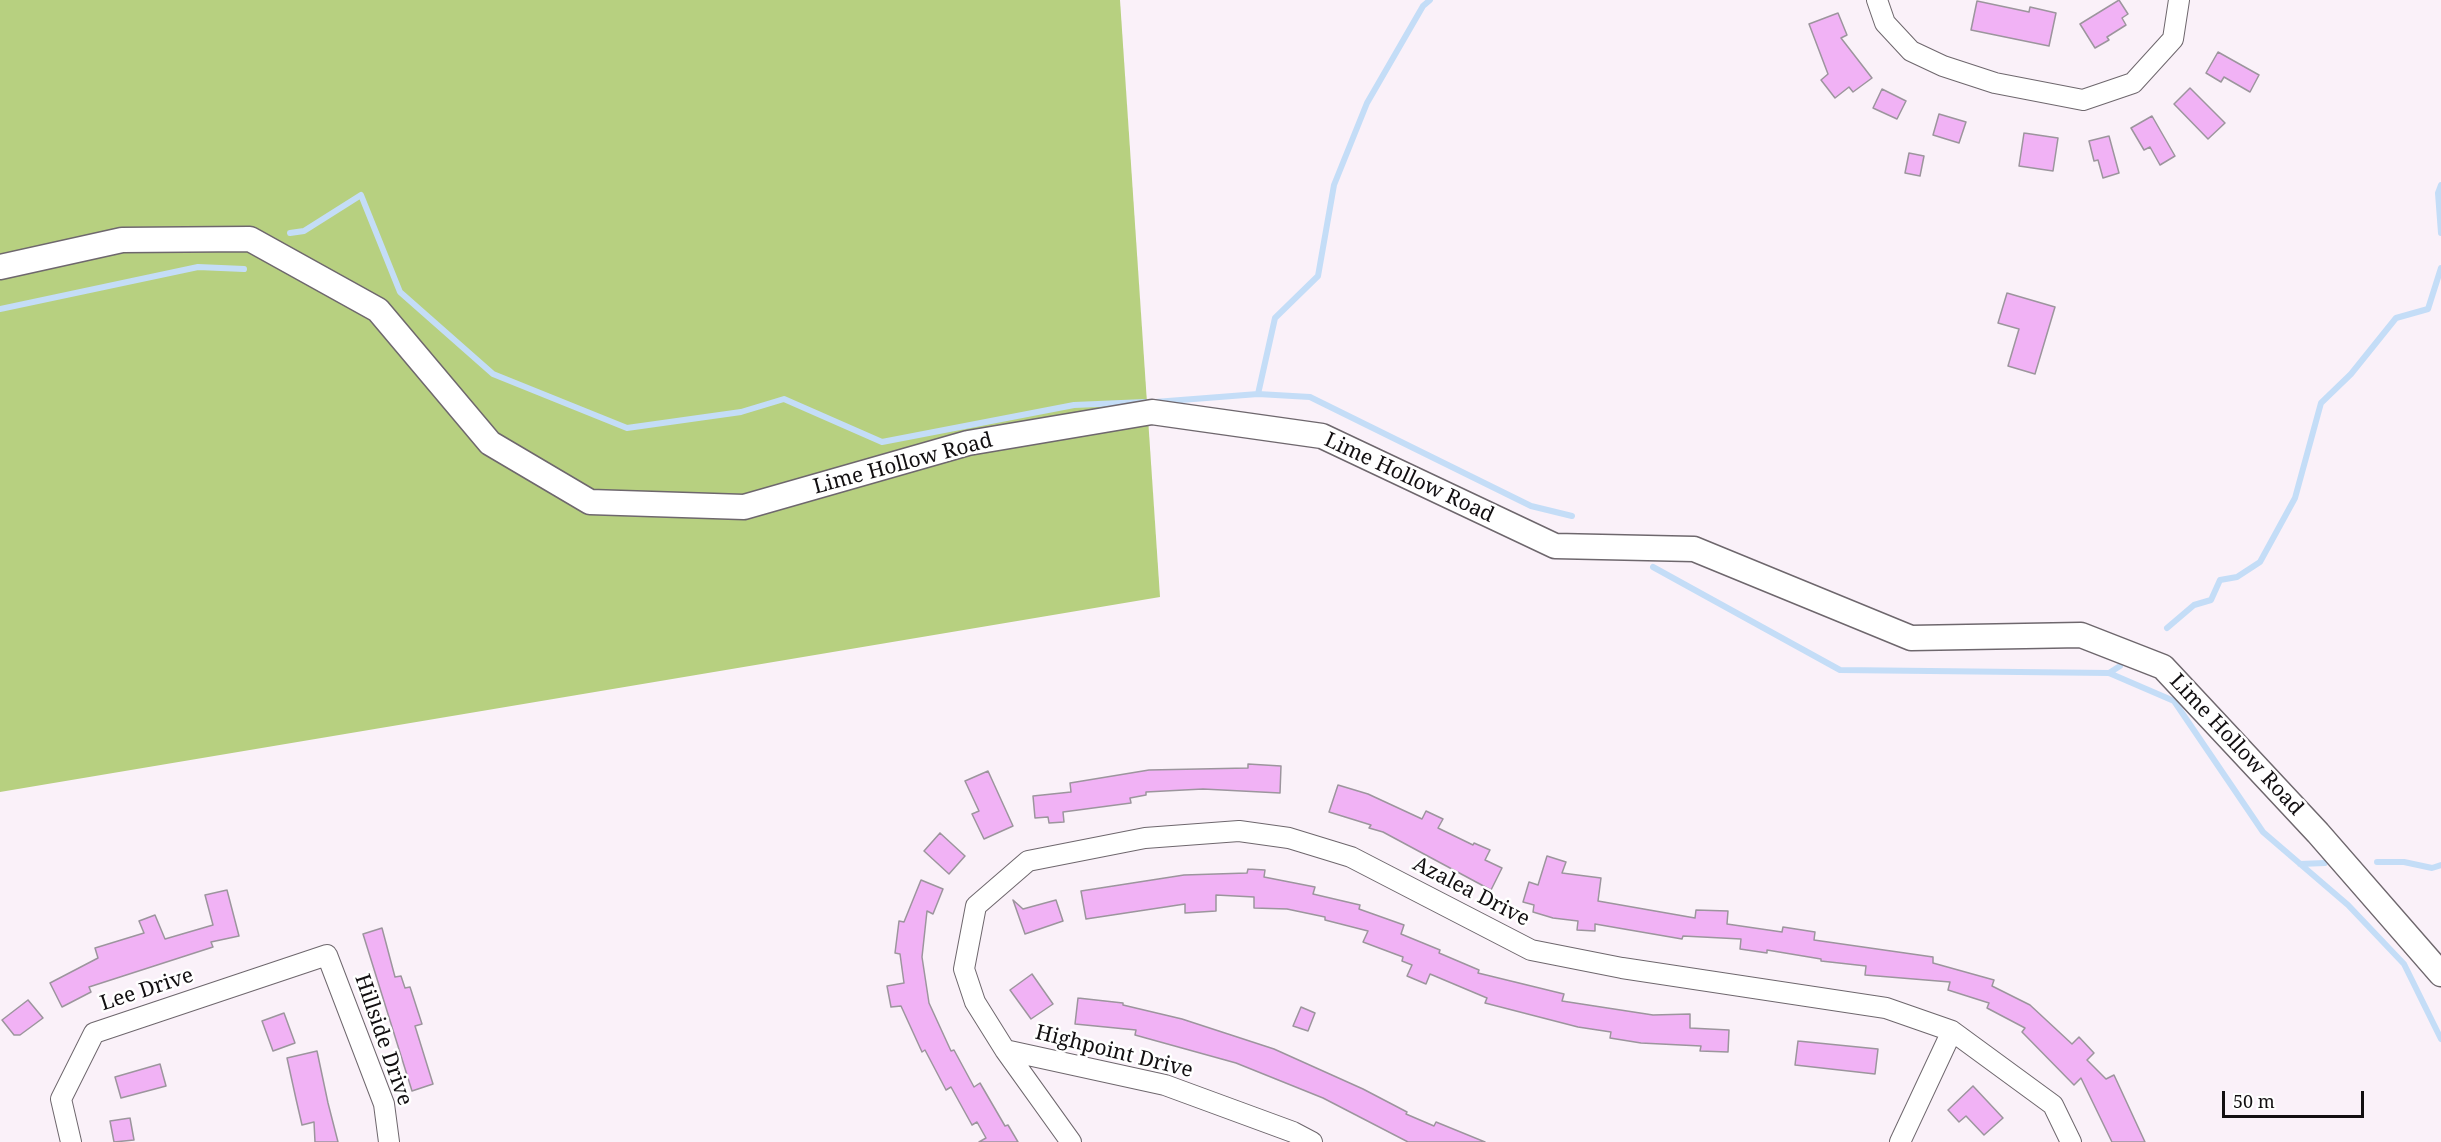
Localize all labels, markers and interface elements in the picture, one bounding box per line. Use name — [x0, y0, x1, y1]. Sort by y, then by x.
street label: Lime Hollow Road — [811, 428, 995, 500]
street label: Lime Hollow Road — [1320, 428, 1498, 528]
street label: Lime Hollow Road — [2164, 669, 2308, 821]
street label: Azalea Drive — [1408, 852, 1534, 932]
street label: Lee Drive — [97, 963, 197, 1017]
street label: Hillside Drive — [349, 971, 417, 1109]
street label: Highpoint Drive — [1033, 1020, 1195, 1084]
scale bar — [2225, 1079, 2368, 1117]
text: 50 m — [2233, 1089, 2275, 1113]

